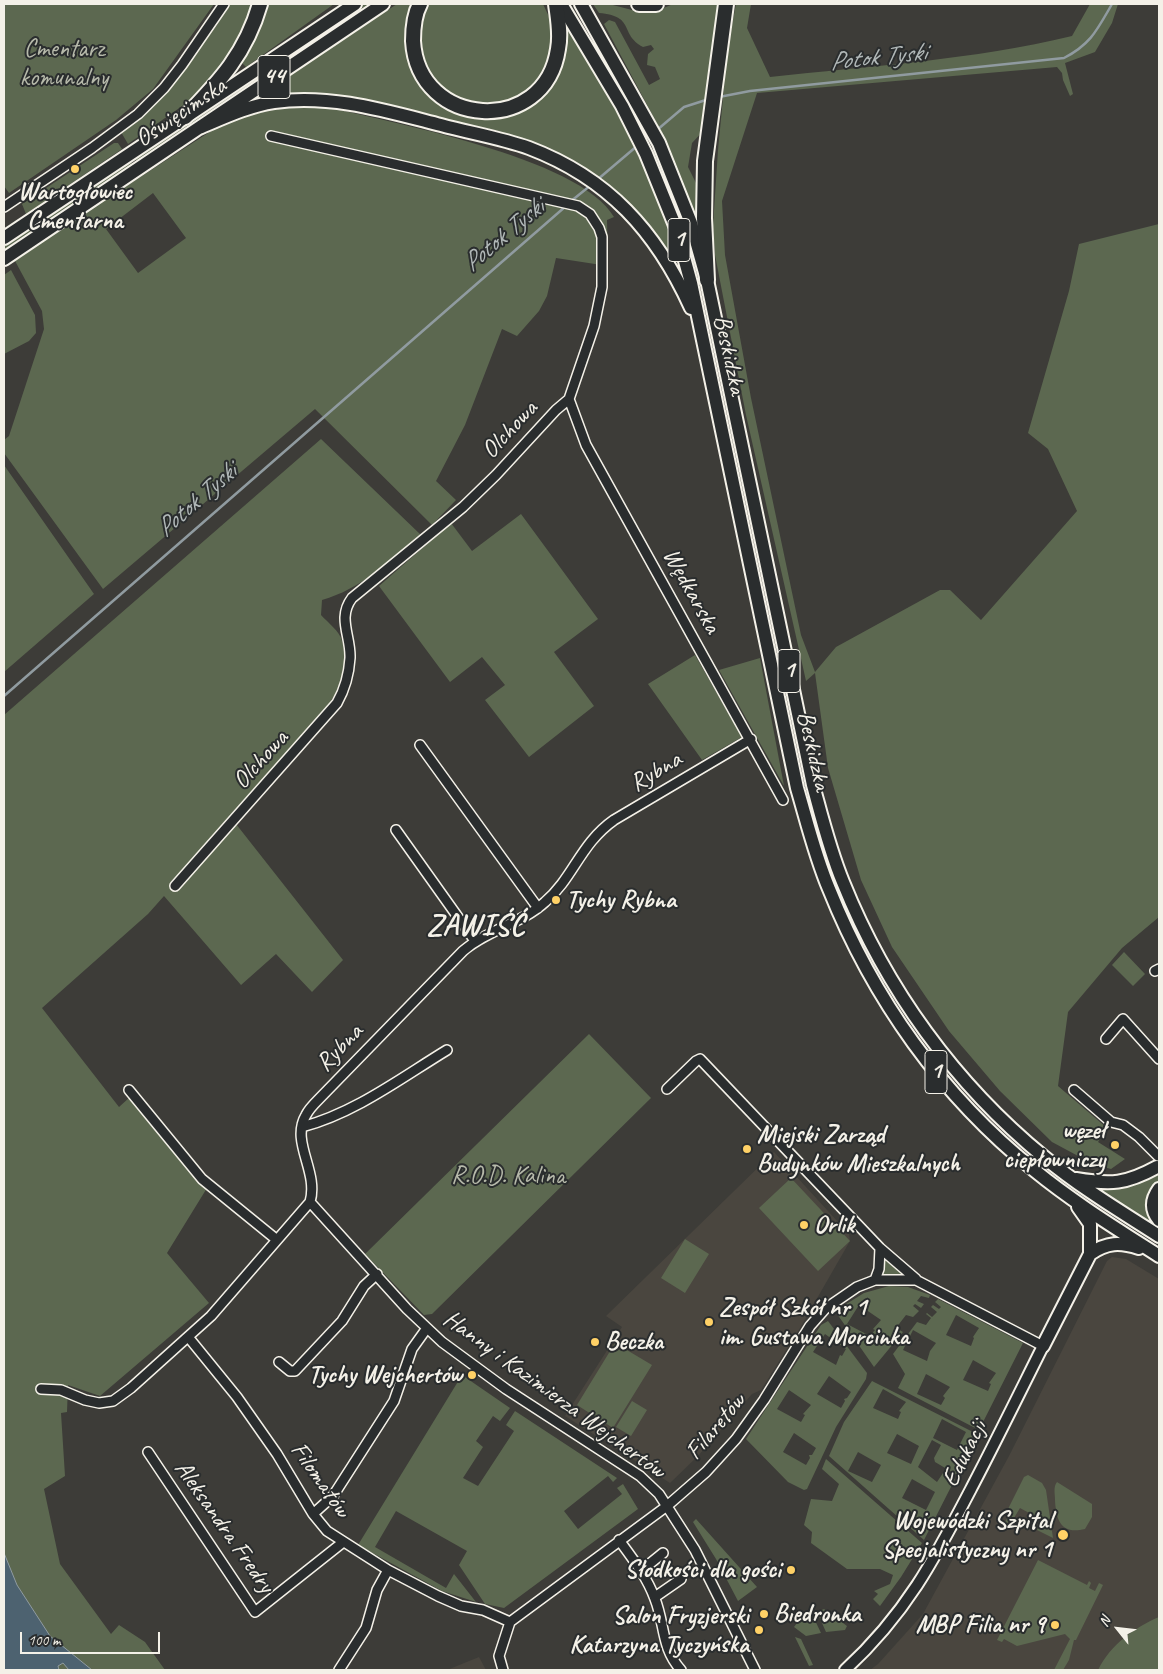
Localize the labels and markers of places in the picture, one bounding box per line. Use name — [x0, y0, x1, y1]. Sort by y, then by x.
marker: Wartogłowiec Cmentarna — [69, 163, 81, 175]
place label: Wartogłowiec Cmentarna — [18, 177, 132, 236]
place label: Tychy Rybna — [566, 885, 676, 915]
marker: Tychy Rybna — [550, 894, 562, 906]
place label: węzeł ciepłowniczy — [1004, 1116, 1105, 1175]
place label: Miejski Zarząd Budynków Mieszkalnych — [757, 1120, 960, 1179]
marker: węzeł ciepłowniczy — [1109, 1139, 1121, 1151]
marker: Miejski Zarząd Budynków Mieszkalnych — [741, 1143, 753, 1155]
place label: Orlik — [814, 1210, 854, 1240]
marker: Orlik — [798, 1219, 810, 1231]
place label: Zespół Szkół nr 1 im. Gustawa Morcinka — [719, 1293, 909, 1352]
marker: Zespół Szkół nr 1 im. Gustawa Morcinka — [703, 1316, 715, 1328]
place label: Beczka — [605, 1327, 663, 1357]
marker: Beczka — [589, 1336, 601, 1348]
place label: Tychy Wejchertów — [308, 1360, 462, 1390]
marker: Tychy Wejchertów — [466, 1369, 478, 1381]
place label: Wojewódzki Szpital Specjalistyczny nr 1 — [882, 1506, 1052, 1565]
marker: Wojewódzki Szpital Specjalistyczny nr 1 — [1056, 1528, 1070, 1542]
place label: Słodkości dla gości — [625, 1555, 781, 1585]
marker: Słodkości dla gości — [785, 1564, 797, 1576]
place label: Biedronka — [774, 1599, 861, 1629]
place label: Salon Fryzjerski Katarzyna Tyczyńska — [570, 1601, 749, 1660]
marker: Biedronka — [758, 1608, 770, 1620]
place label: MBP Filia nr 9 — [916, 1610, 1045, 1640]
marker: MBP Filia nr 9 — [1049, 1619, 1061, 1631]
marker: Salon Fryzjerski Katarzyna Tyczyńska — [753, 1624, 765, 1636]

